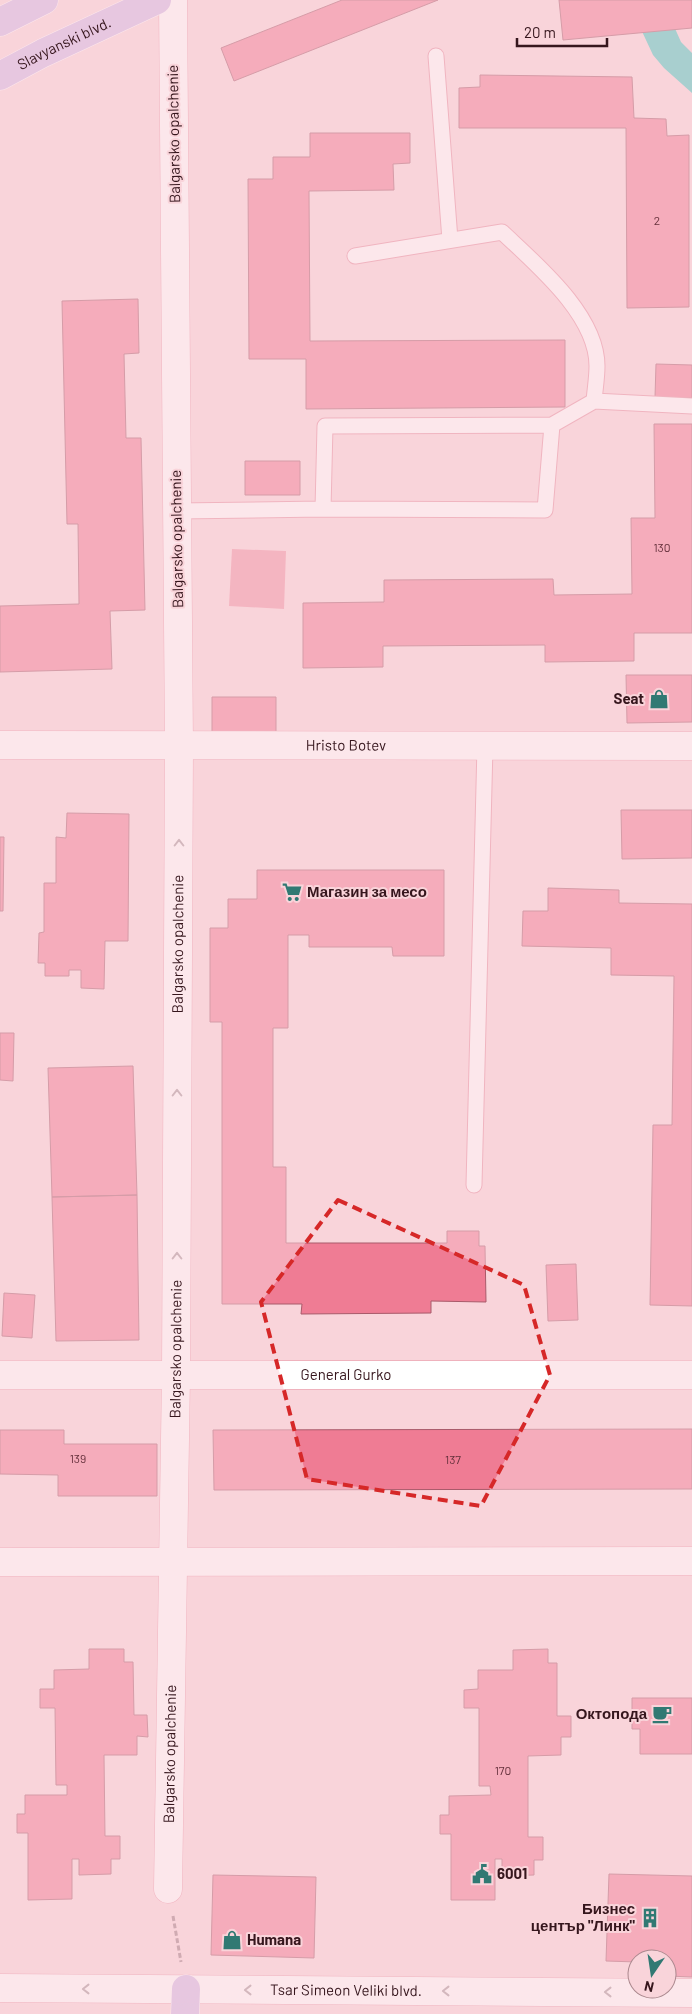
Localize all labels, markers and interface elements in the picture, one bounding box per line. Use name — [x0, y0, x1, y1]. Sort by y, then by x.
street label: Slavyanski blvd. — [14, 13, 114, 73]
scale bar — [517, 15, 607, 47]
text: 20 m — [524, 23, 556, 41]
street label: Balgarsko opalchenie — [163, 65, 183, 203]
house number: 2 — [654, 213, 660, 227]
street label: Balgarsko opalchenie — [166, 470, 186, 608]
house number: 130 — [653, 540, 671, 554]
shop icon: Seat — [648, 688, 670, 710]
place label: Seat — [614, 689, 644, 707]
street label: Hristo Botev — [306, 735, 386, 754]
one-way arrow — [174, 839, 184, 847]
street label: Balgarsko opalchenie — [168, 875, 186, 1013]
supermarket icon: Магазин за месо — [281, 881, 303, 903]
place label: Магазин за месо — [307, 882, 427, 900]
one-way arrow — [172, 1089, 183, 1097]
one-way arrow — [172, 1252, 182, 1260]
street label: Balgarsko opalchenie — [165, 1280, 184, 1418]
street label: General Gurko — [301, 1365, 391, 1383]
house number: 139 — [70, 1451, 86, 1465]
house number: 137 — [445, 1452, 461, 1466]
street label: Balgarsko opalchenie — [159, 1685, 179, 1823]
cafe icon: Октопода — [651, 1703, 673, 1725]
place label: Октопода — [576, 1704, 648, 1722]
house number: 170 — [495, 1763, 511, 1777]
public building icon: 6001 — [471, 1863, 493, 1885]
place label: 6001 — [497, 1864, 527, 1882]
place label: Бизнес център "Линк" — [531, 1899, 636, 1934]
building icon: Бизнес център "Линк" — [639, 1907, 661, 1929]
shop icon: Humana — [221, 1929, 243, 1951]
place label: Humana — [247, 1930, 301, 1948]
north arrow — [627, 1949, 677, 1999]
text: N — [643, 1978, 655, 1996]
street label: Tsar Simeon Veliki blvd. — [270, 1980, 422, 1999]
one-way arrow — [82, 1984, 90, 1994]
one-way arrow — [244, 1985, 252, 1995]
one-way arrow — [442, 1986, 450, 1996]
one-way arrow — [604, 1987, 612, 1998]

